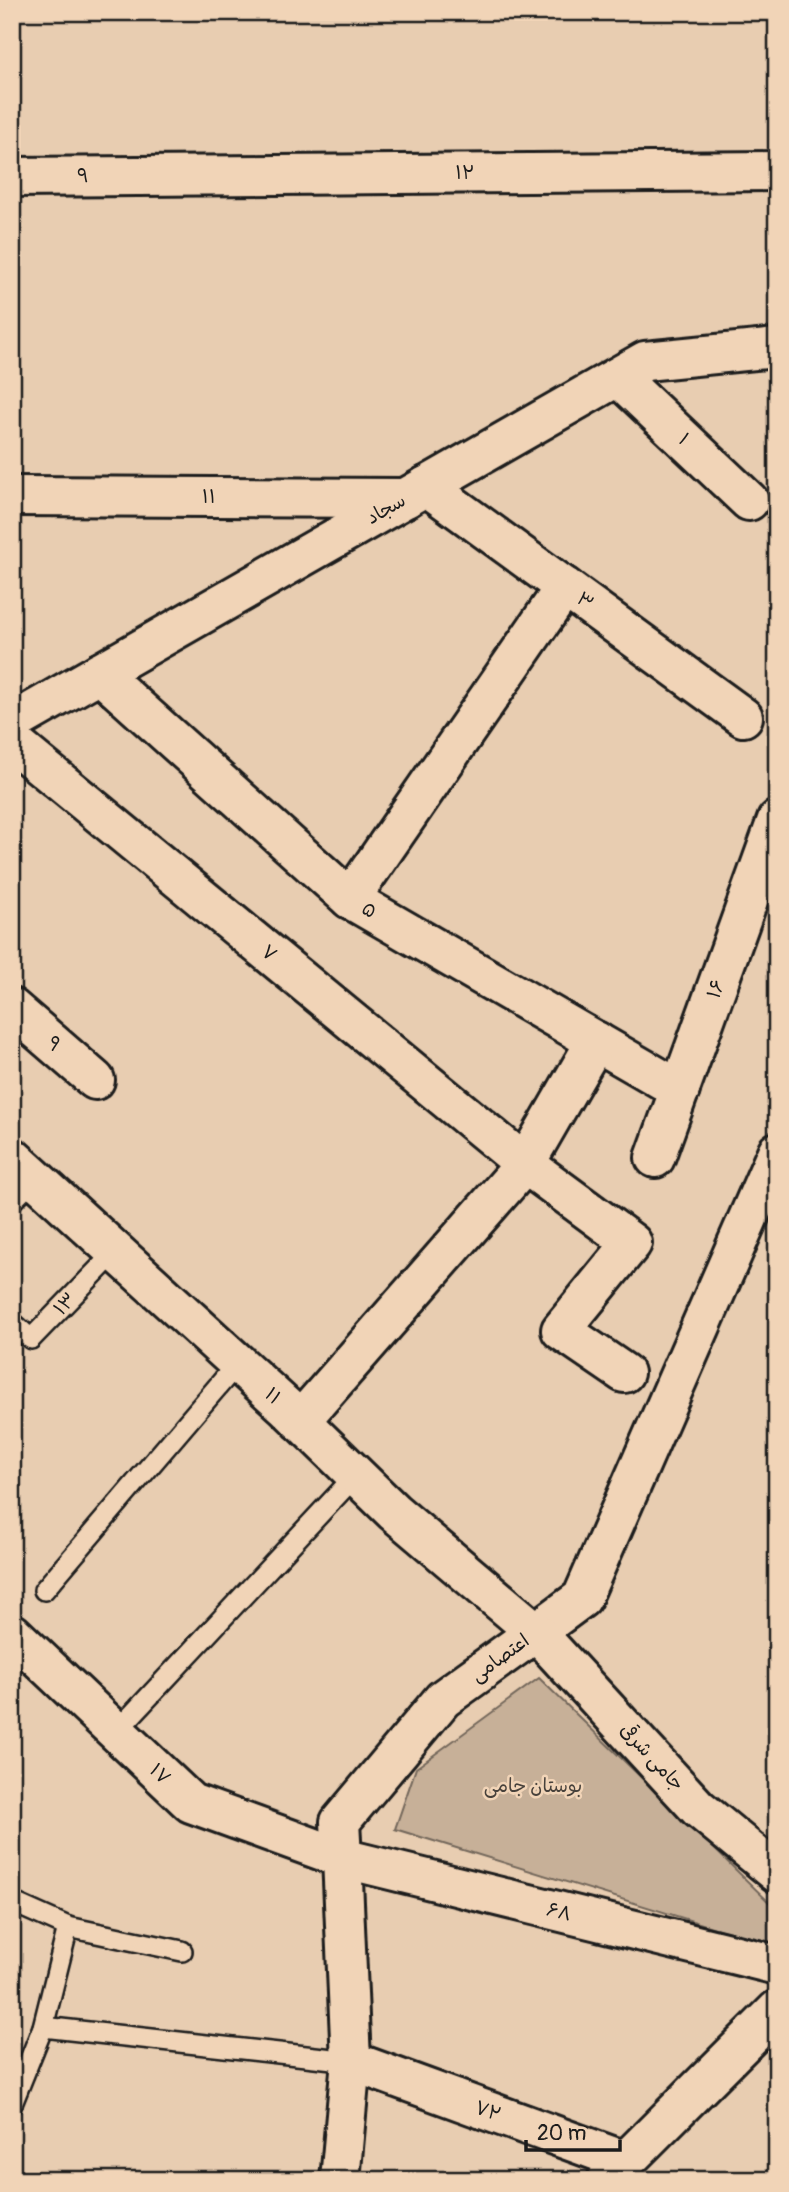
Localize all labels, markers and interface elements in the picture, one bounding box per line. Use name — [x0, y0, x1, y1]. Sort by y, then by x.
street label: ۱۲ — [455, 161, 475, 185]
street label: ۹ — [77, 164, 89, 188]
street label: ۱ — [673, 428, 695, 450]
street label: ۱۱ — [202, 485, 216, 509]
street label: سجاد — [362, 488, 410, 530]
street label: ۳ — [572, 587, 598, 615]
street label: ۵ — [357, 896, 381, 924]
street label: ۷ — [256, 939, 282, 967]
street label: ۱۶ — [702, 976, 730, 1002]
street label: ۹ — [42, 1031, 66, 1057]
street label: ۱۳ — [49, 1288, 81, 1320]
street label: ۱۱ — [260, 1382, 286, 1410]
street label: اعتصامی — [466, 1629, 534, 1687]
street label: جامی شرقی — [615, 1717, 690, 1796]
street label: ۱۷ — [144, 1758, 176, 1790]
park label: بوستان جامی — [484, 1774, 582, 1798]
street label: ۶۸ — [544, 1897, 574, 1927]
street label: ۷۲ — [472, 2095, 504, 2127]
scale bar — [526, 2108, 621, 2152]
text: 20 m — [537, 2120, 586, 2147]

